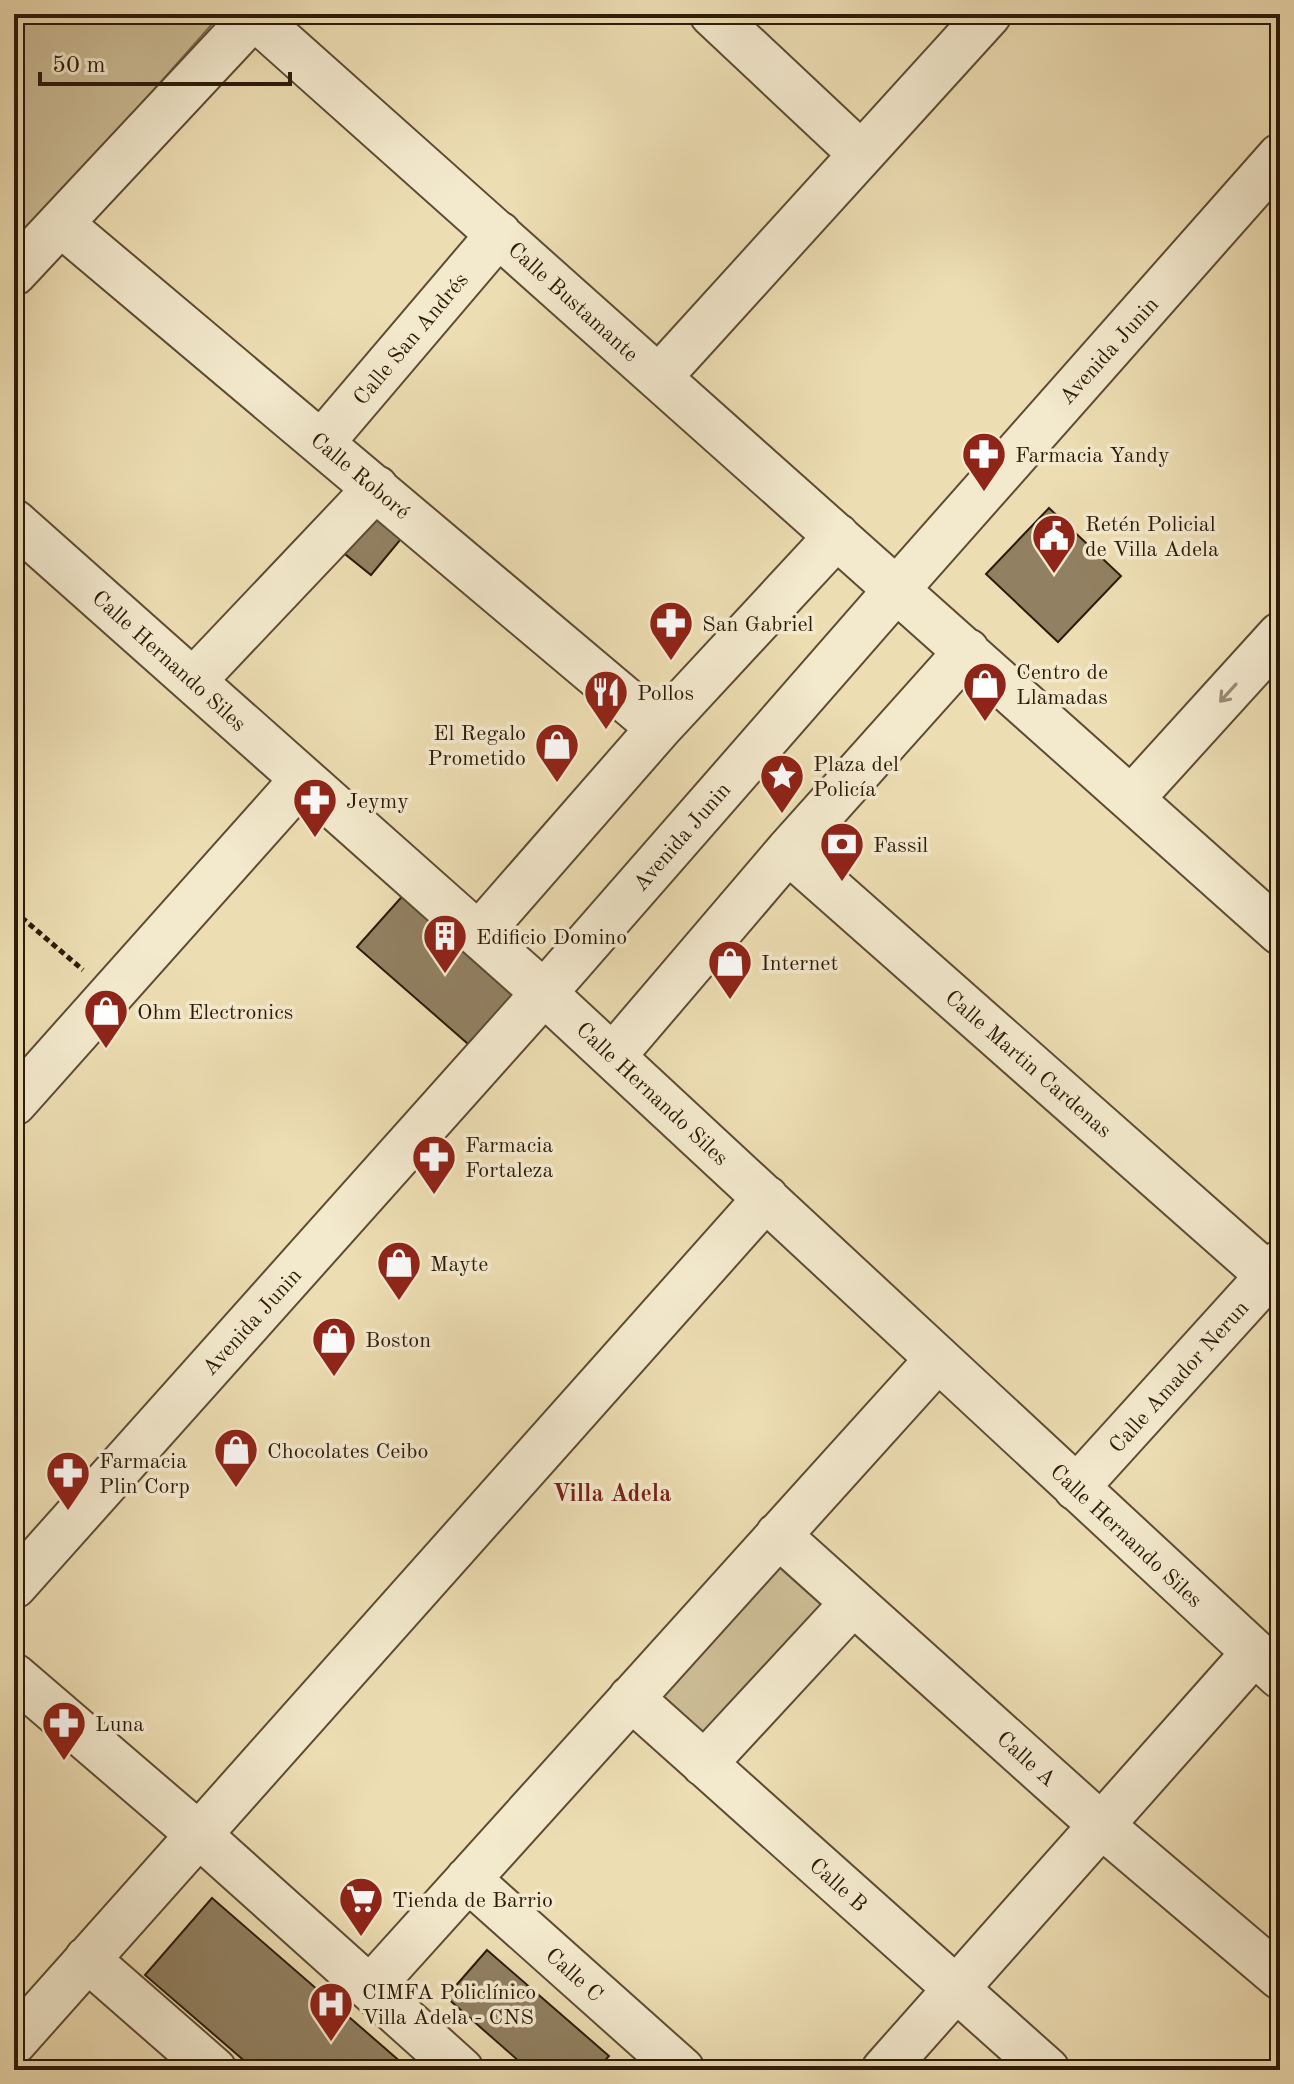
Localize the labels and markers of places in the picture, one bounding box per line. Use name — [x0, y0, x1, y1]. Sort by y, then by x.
pharmacy icon: Farmacia Yandy — [960, 430, 1008, 493]
place label: Farmacia Yandy — [1015, 445, 1170, 467]
public building icon: Retén Policial de Villa Adela — [1030, 512, 1078, 575]
place label: Retén Policial de Villa Adela — [1085, 514, 1219, 561]
pharmacy icon: San Gabriel — [647, 599, 695, 662]
place label: San Gabriel — [702, 614, 814, 636]
shop icon: Centro de Llamadas — [961, 660, 1009, 723]
place label: Centro de Llamadas — [1016, 662, 1108, 709]
restaurant icon: Pollos — [582, 668, 630, 731]
place label: Pollos — [637, 683, 694, 705]
shop icon: El Regalo Prometido — [533, 721, 581, 784]
place label: El Regalo Prometido — [427, 723, 526, 770]
place icon: Plaza del Policía — [758, 752, 806, 815]
place label: Plaza del Policía — [813, 754, 899, 801]
pharmacy icon: Jeymy — [291, 776, 339, 839]
place label: Jeymy — [346, 791, 409, 813]
bank icon: Fassil — [818, 820, 866, 883]
place label: Fassil — [873, 835, 928, 857]
building icon: Edificio Domino — [421, 912, 469, 975]
place label: Edificio Domino — [476, 927, 627, 949]
shop icon: Internet — [706, 938, 754, 1001]
place label: Internet — [761, 953, 838, 975]
shop icon: Ohm Electronics — [82, 987, 130, 1050]
place label: Ohm Electronics — [137, 1002, 293, 1024]
pharmacy icon: Farmacia Fortaleza — [410, 1133, 458, 1196]
place label: Farmacia Fortaleza — [465, 1135, 554, 1182]
shop icon: Mayte — [375, 1239, 423, 1302]
place label: Mayte — [430, 1254, 488, 1276]
shop icon: Boston — [310, 1315, 358, 1378]
place label: Boston — [365, 1330, 431, 1352]
shop icon: Chocolates Ceibo — [212, 1426, 260, 1489]
place label: Chocolates Ceibo — [267, 1441, 428, 1463]
pharmacy icon: Farmacia Plin Corp — [44, 1449, 92, 1512]
place label: Farmacia Plin Corp — [99, 1451, 190, 1498]
pharmacy icon: Luna — [40, 1699, 88, 1762]
place label: Luna — [95, 1714, 144, 1736]
supermarket icon: Tienda de Barrio — [337, 1875, 385, 1938]
place label: Tienda de Barrio — [392, 1890, 553, 1912]
hospital icon: CIMFA Policlínico Villa Adela - CNS — [307, 1980, 355, 2043]
place label: CIMFA Policlínico Villa Adela - CNS — [362, 1982, 536, 2029]

